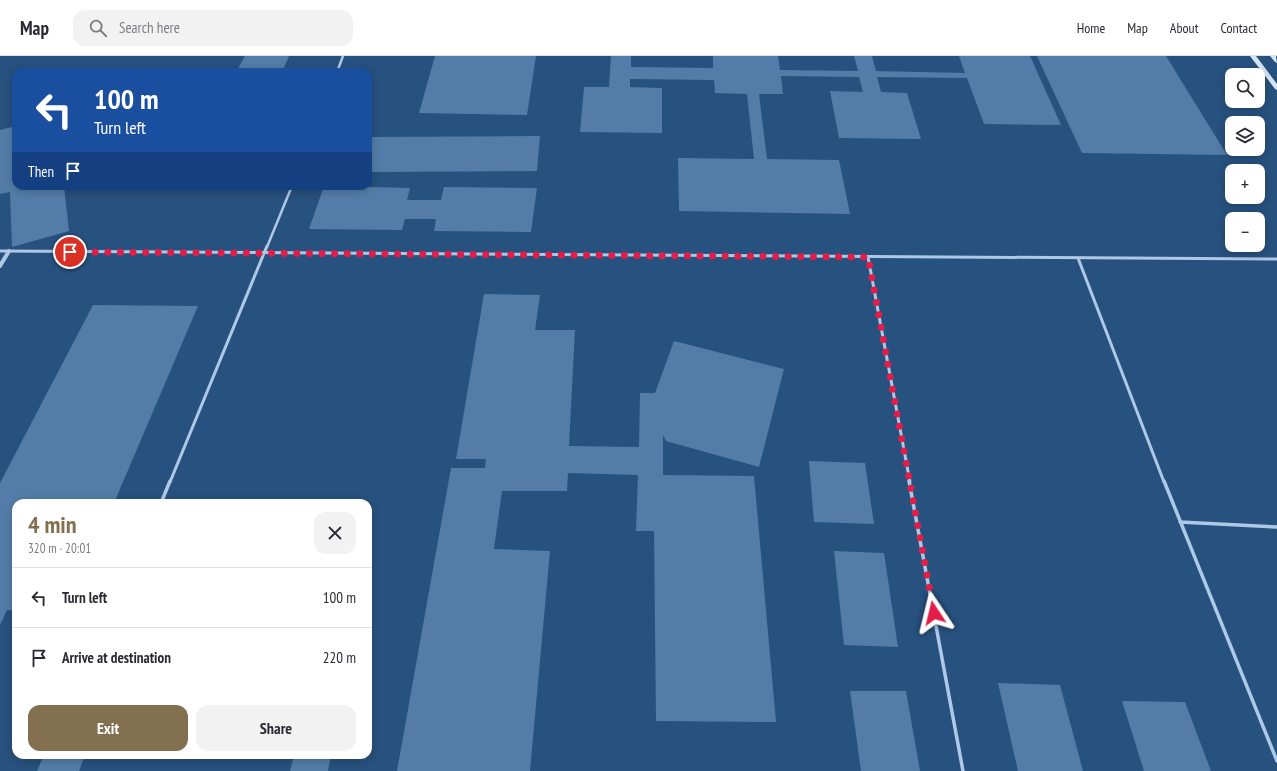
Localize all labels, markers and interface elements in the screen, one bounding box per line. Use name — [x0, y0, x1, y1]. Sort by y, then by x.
search box — [73, 10, 353, 46]
text: Map — [20, 16, 49, 40]
icon: search — [87, 17, 109, 39]
text: Search here — [119, 18, 180, 37]
text: Home — [1077, 19, 1105, 37]
text: Map — [1127, 19, 1148, 37]
text: About — [1170, 19, 1199, 37]
text: Contact — [1221, 19, 1257, 37]
map controls — [1225, 68, 1265, 252]
button: search — [1225, 68, 1265, 108]
text: 100 m — [94, 80, 158, 117]
icon: left — [28, 84, 80, 136]
text: Turn left — [94, 116, 146, 139]
button: layers — [1225, 116, 1265, 156]
icon: arrive — [62, 160, 84, 182]
text: Then — [28, 162, 54, 181]
button: + — [1225, 164, 1265, 204]
button: − — [1225, 212, 1265, 252]
pin — [53, 235, 87, 269]
icon: arrive — [59, 241, 81, 263]
text: 4 min — [28, 509, 76, 540]
button: close — [314, 512, 356, 554]
text: 320 m · 20:01 — [28, 540, 91, 557]
icon: left — [28, 587, 50, 609]
text: Turn left — [62, 588, 107, 607]
text: 100 m — [323, 588, 356, 607]
position arrow — [913, 592, 955, 634]
icon: arrive — [28, 647, 50, 669]
text: Arrive at destination — [62, 648, 171, 667]
text: 220 m — [323, 648, 356, 667]
button: Exit — [28, 705, 188, 751]
button: Share — [196, 705, 356, 751]

